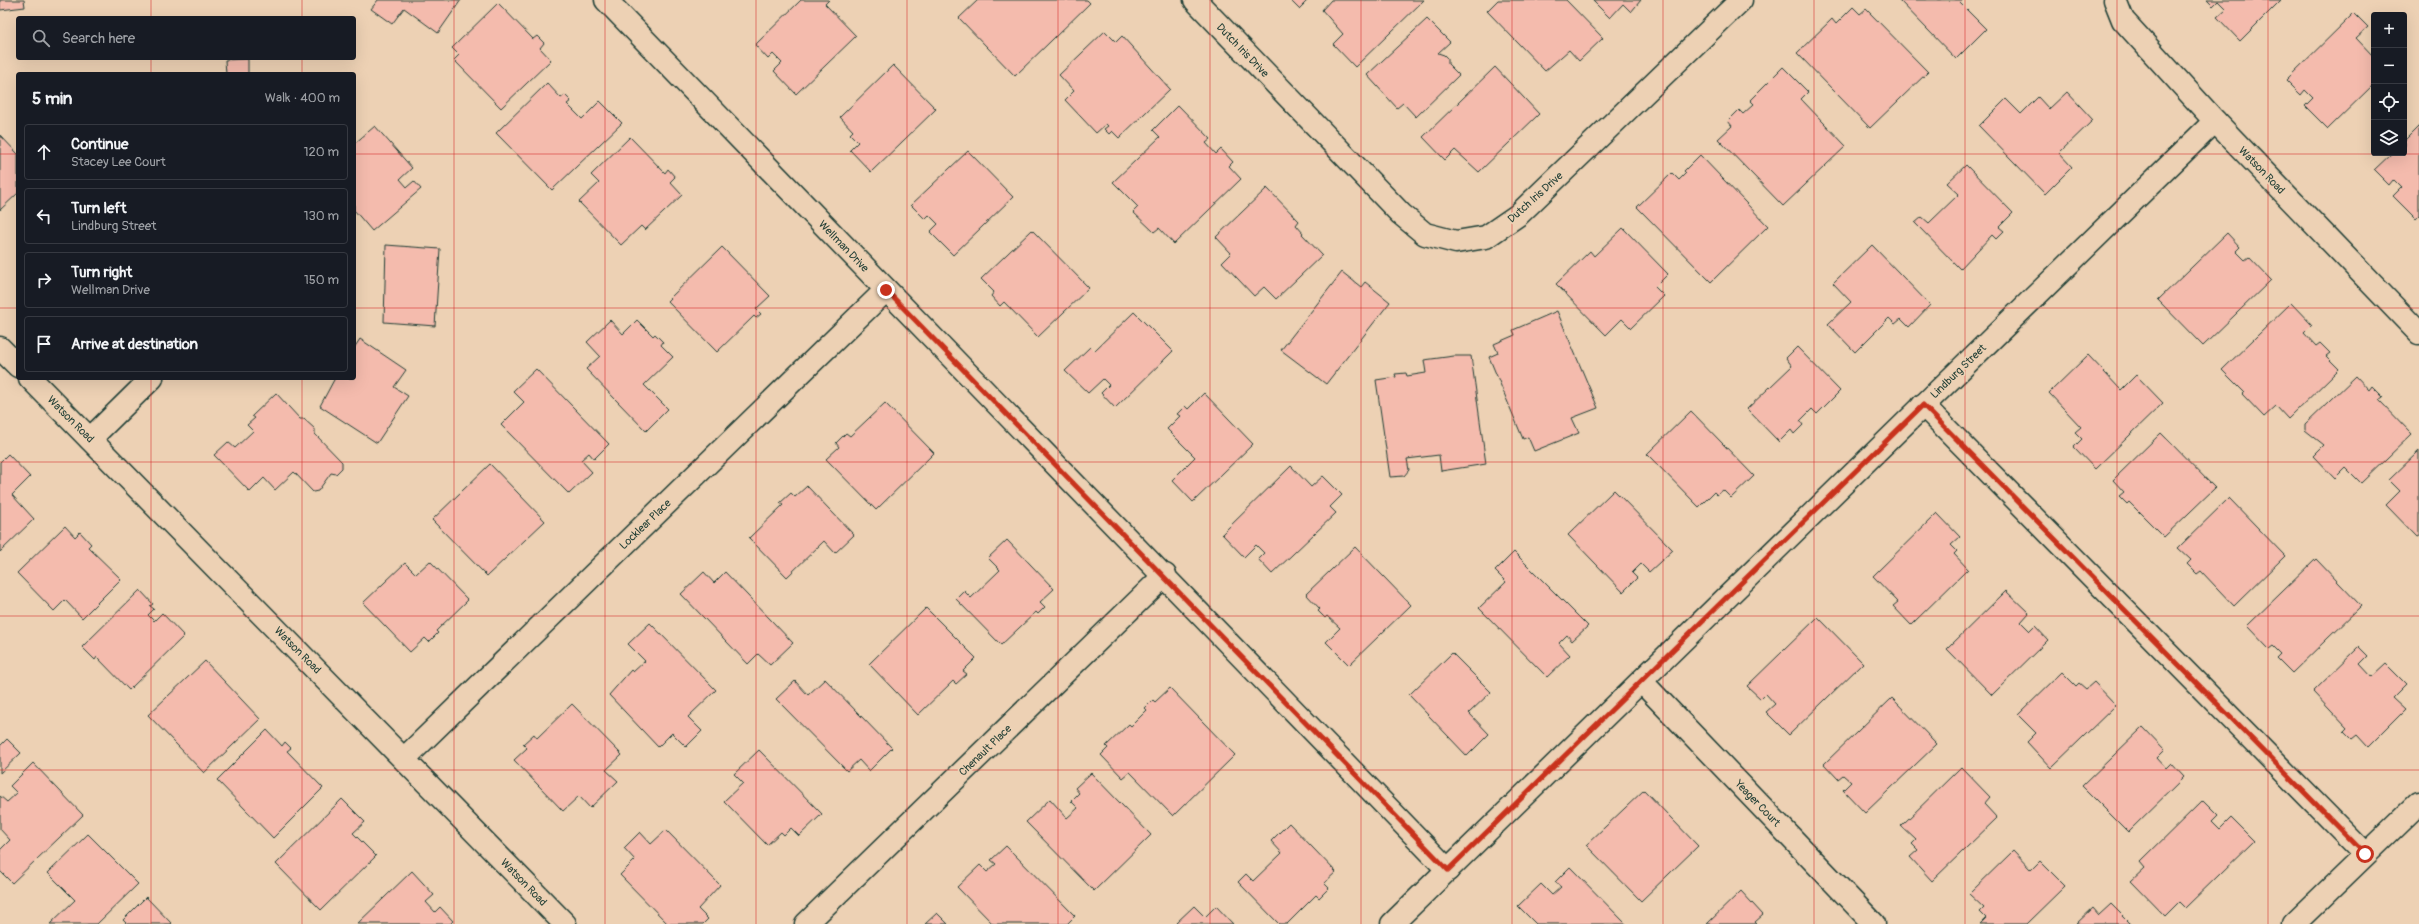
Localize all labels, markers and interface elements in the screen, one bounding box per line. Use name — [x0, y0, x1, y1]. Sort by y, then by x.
map controls — [2371, 12, 2407, 156]
button: + — [2371, 12, 2407, 48]
search box — [16, 16, 356, 60]
street label: Dutch Iris Drive — [1214, 21, 1272, 80]
icon: search — [30, 27, 52, 49]
text: Search here — [62, 29, 135, 48]
button: − — [2371, 48, 2407, 84]
button: locate — [2371, 84, 2407, 120]
text: 5 min — [32, 88, 72, 109]
text: Walk · 400 m — [265, 90, 340, 106]
button: layers — [2371, 120, 2407, 156]
text: Continue — [71, 135, 129, 154]
icon: ahead — [33, 141, 55, 163]
text: 120 m — [303, 144, 339, 160]
street label: Watson Road — [2236, 144, 2287, 197]
text: Stacey Lee Court — [71, 154, 166, 170]
street label: Dutch Iris Drive — [1505, 169, 1566, 225]
text: Turn left — [71, 199, 127, 218]
icon: left — [33, 205, 55, 227]
text: 130 m — [303, 208, 339, 224]
text: Lindburg Street — [71, 218, 156, 234]
street label: Wellman Drive — [816, 218, 872, 275]
text: Turn right — [71, 263, 132, 282]
icon: right — [33, 269, 55, 291]
text: 150 m — [304, 272, 339, 288]
route end — [877, 281, 895, 299]
text: Wellman Drive — [71, 282, 150, 298]
icon: arrive — [33, 333, 55, 355]
text: Arrive at destination — [71, 335, 198, 354]
street label: Lindburg Street — [1928, 341, 1989, 401]
street label: Watson Road — [45, 393, 97, 445]
street label: Locklear Place — [617, 496, 674, 552]
street label: Watson Road — [272, 624, 324, 676]
street label: Chenault Place — [956, 722, 1015, 779]
street label: Yeager Court — [1732, 777, 1783, 830]
route start — [2356, 845, 2374, 863]
street label: Watson Road — [498, 856, 549, 909]

